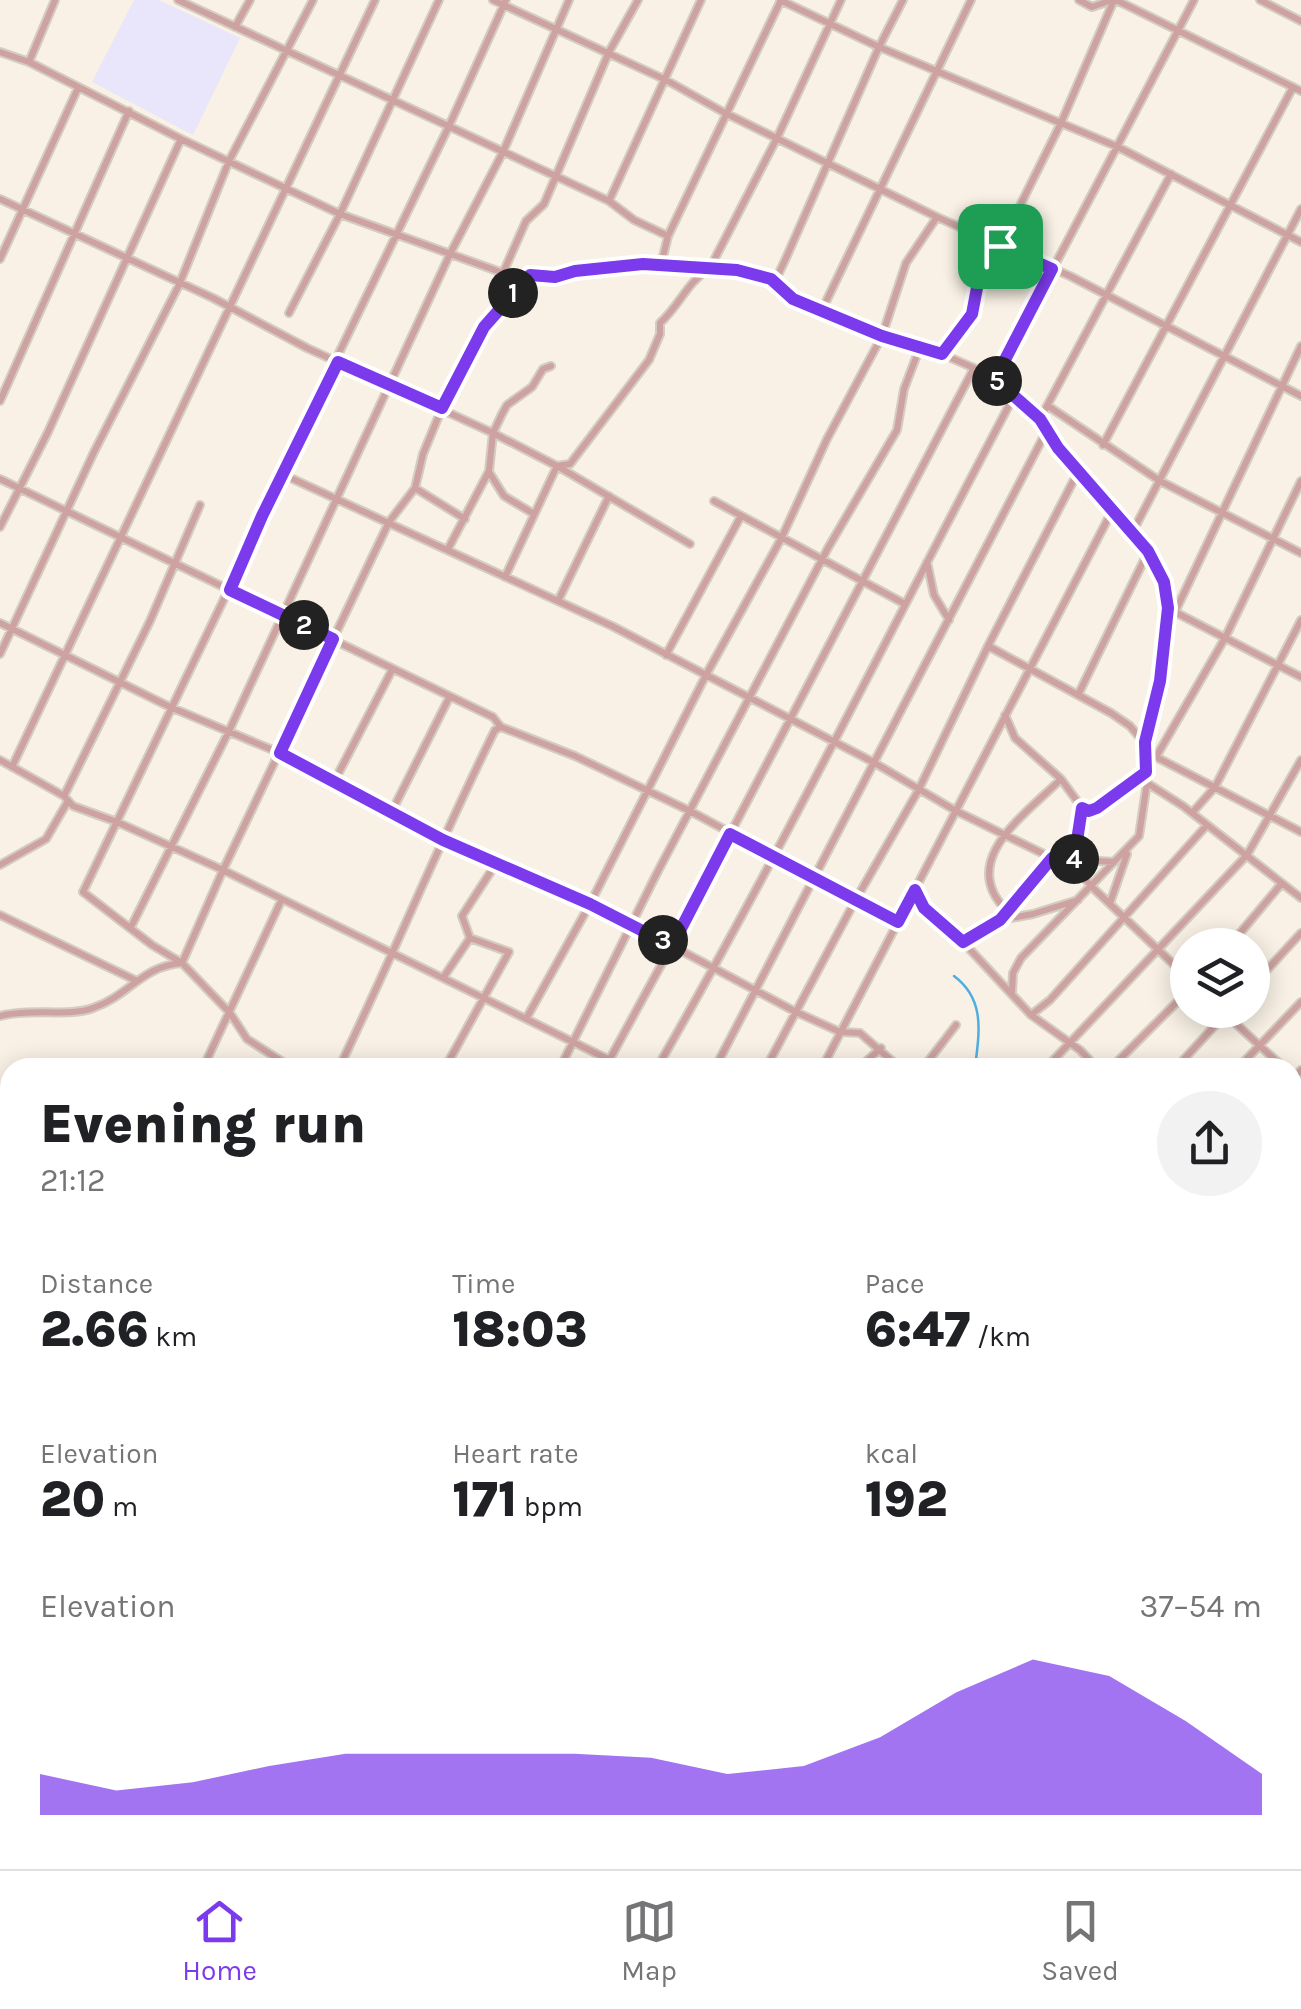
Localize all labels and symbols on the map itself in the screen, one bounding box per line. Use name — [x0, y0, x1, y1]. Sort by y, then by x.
pin — [958, 204, 1043, 289]
pin: 1 — [488, 268, 538, 318]
pin: 5 — [972, 356, 1022, 406]
pin: 2 — [279, 600, 329, 650]
pin: 4 — [1049, 834, 1099, 884]
pin: 3 — [638, 915, 688, 965]

